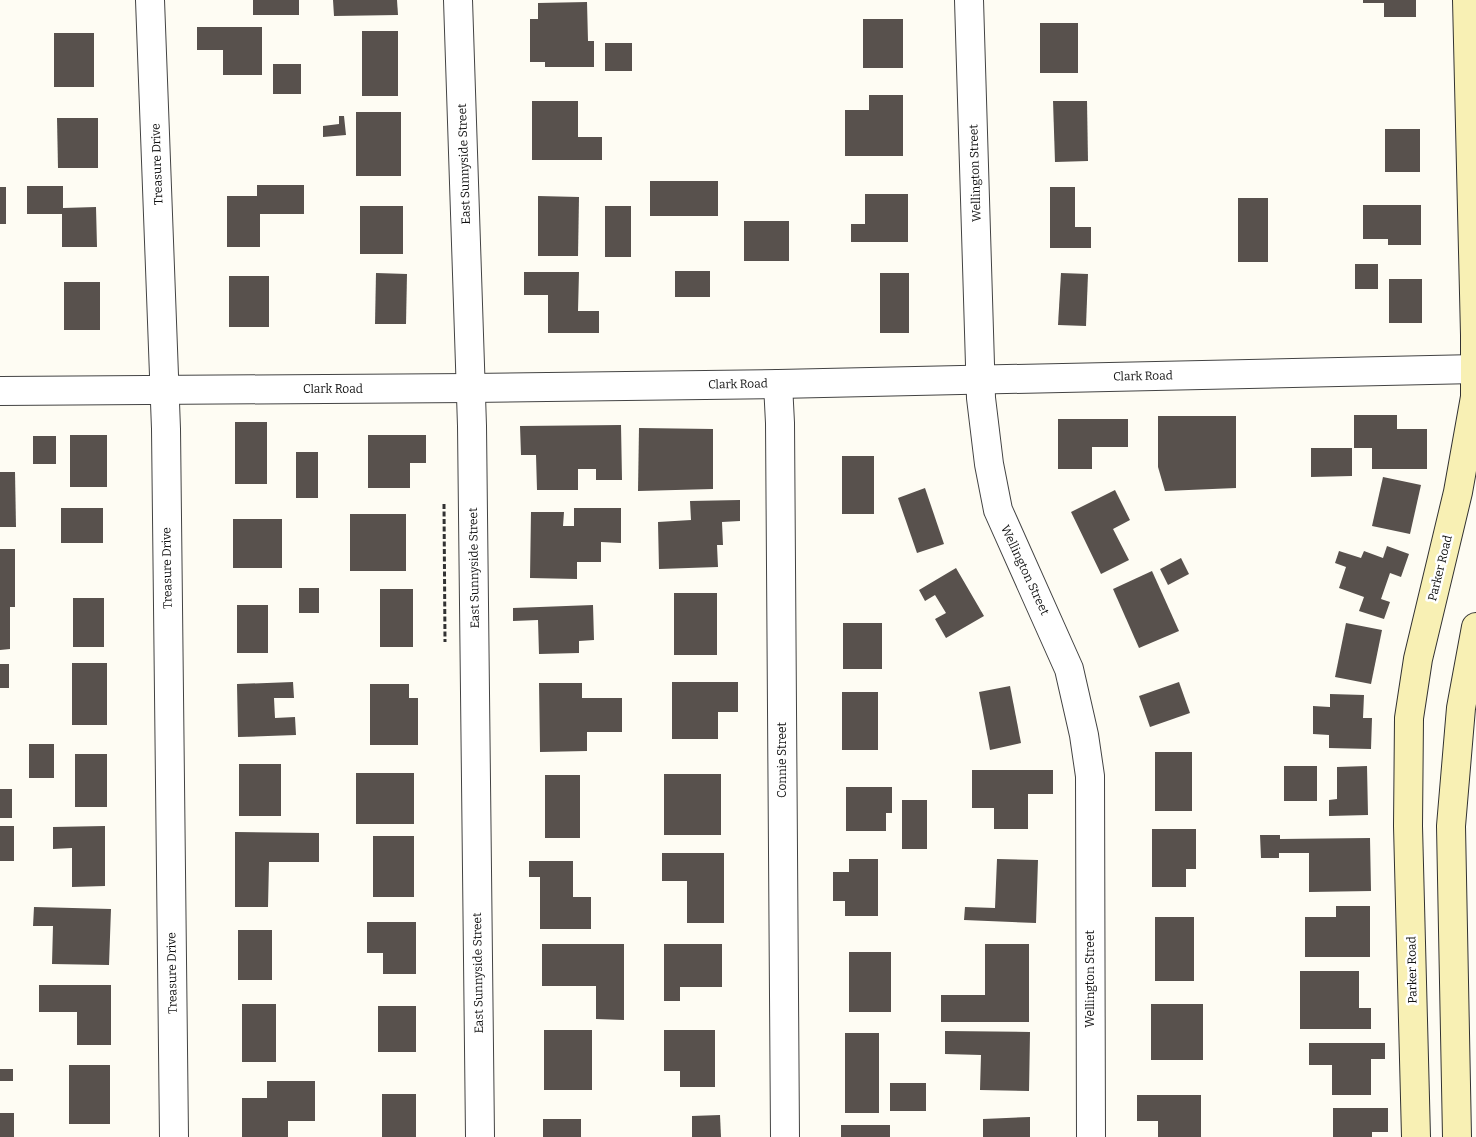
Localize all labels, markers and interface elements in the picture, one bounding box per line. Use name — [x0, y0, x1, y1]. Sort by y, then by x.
street label: East Sunnyside Street — [455, 103, 473, 225]
street label: Treasure Drive — [149, 123, 165, 205]
street label: Wellington Street — [966, 123, 984, 222]
street label: Clark Road — [1113, 368, 1173, 384]
street label: Clark Road — [708, 376, 768, 392]
street label: Clark Road — [303, 382, 363, 396]
street label: East Sunnyside Street — [466, 507, 482, 629]
street label: Wellington Street — [998, 523, 1052, 618]
street label: Treasure Drive — [159, 527, 175, 609]
street label: Parker Road — [1425, 534, 1455, 602]
street label: Connie Street — [775, 721, 789, 798]
street label: East Sunnyside Street — [470, 912, 486, 1034]
street label: Wellington Street — [1083, 930, 1097, 1028]
street label: Treasure Drive — [164, 932, 180, 1014]
street label: Parker Road — [1404, 936, 1420, 1004]

